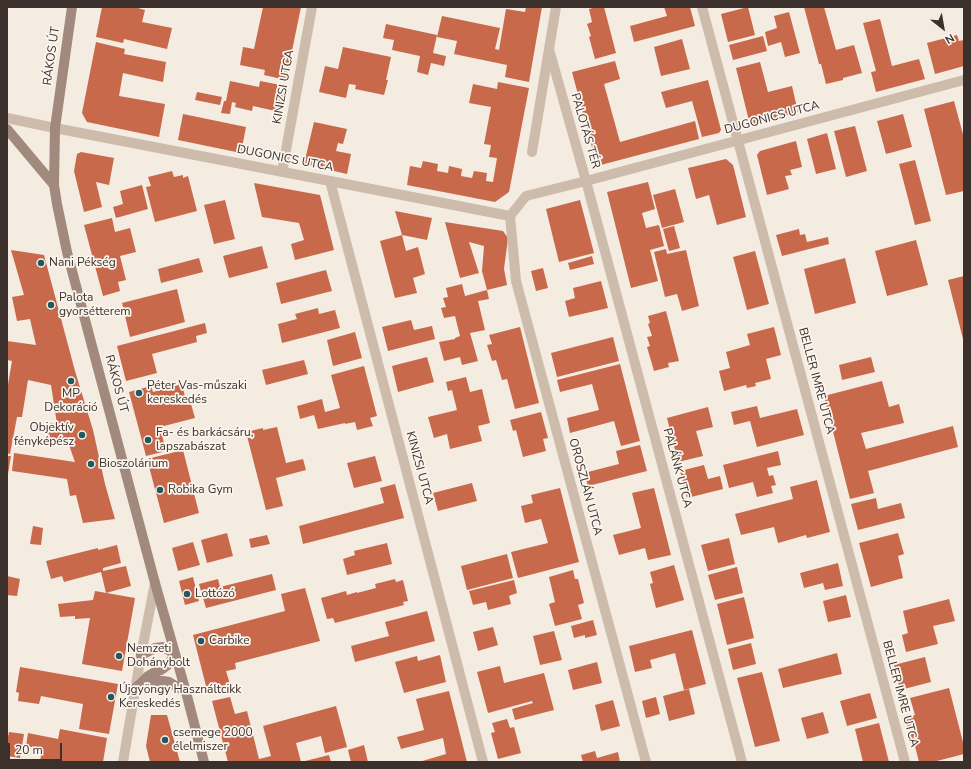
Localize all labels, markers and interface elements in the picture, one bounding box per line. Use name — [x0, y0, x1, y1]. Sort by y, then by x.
north arrow — [923, 8, 963, 48]
street label: RÁKOS ÚT — [41, 26, 63, 86]
text: N — [942, 30, 957, 47]
street label: KINIZSI UTCA — [270, 49, 298, 125]
street label: PALOTÁS TÉR — [567, 92, 603, 170]
street label: DUGONICS UTCA — [723, 98, 821, 138]
street label: DUGONICS UTCA — [236, 143, 334, 175]
place label: Nani Pékség — [49, 256, 116, 270]
marker: Nani Pékség — [36, 258, 46, 268]
place label: Palota gyorsétterem — [59, 291, 131, 319]
marker: Palota gyorsétterem — [46, 300, 56, 310]
street label: BELLER IMRE UTCA — [795, 326, 837, 436]
street label: RÁKOS ÚT — [101, 353, 131, 415]
marker: MP Dekoráció — [66, 376, 76, 386]
place label: Péter Vas-műszaki kereskedés — [147, 379, 247, 407]
place label: MP Dekoráció — [44, 387, 98, 415]
marker: Péter Vas-műszaki kereskedés — [134, 388, 144, 398]
place label: Objektív fényképész — [14, 421, 74, 449]
place label: Fa- és barkácsáru, lapszabászat — [156, 426, 254, 454]
street label: PALÁNK UTCA — [659, 427, 695, 509]
marker: Objektív fényképész — [77, 430, 87, 440]
street label: KINIZSI UTCA — [402, 430, 436, 506]
marker: Fa- és barkácsáru, lapszabászat — [143, 435, 153, 445]
street label: OROSZLÁN UTCA — [565, 437, 605, 537]
place label: Bioszolárium — [99, 457, 168, 471]
marker: Bioszolárium — [86, 459, 96, 469]
place label: Robika Gym — [168, 483, 233, 497]
marker: Robika Gym — [155, 485, 165, 495]
place label: Lottózó — [195, 587, 235, 601]
marker: Lottózó — [182, 589, 192, 599]
place label: Carbike — [209, 634, 250, 648]
marker: Carbike — [196, 636, 206, 646]
street label: BELLER IMRE UTCA — [879, 639, 921, 749]
place label: Nemzeti Dohánybolt — [127, 642, 190, 670]
marker: Nemzeti Dohánybolt — [114, 651, 124, 661]
place label: Újgyöngy Használtcikk Kereskedés — [119, 683, 241, 711]
marker: Újgyöngy Használtcikk Kereskedés — [106, 692, 116, 702]
place label: csemege 2000 élelmiszer — [173, 726, 253, 754]
scale bar — [10, 735, 64, 761]
marker: csemege 2000 élelmiszer — [160, 735, 170, 745]
text: 20 m — [15, 742, 43, 758]

